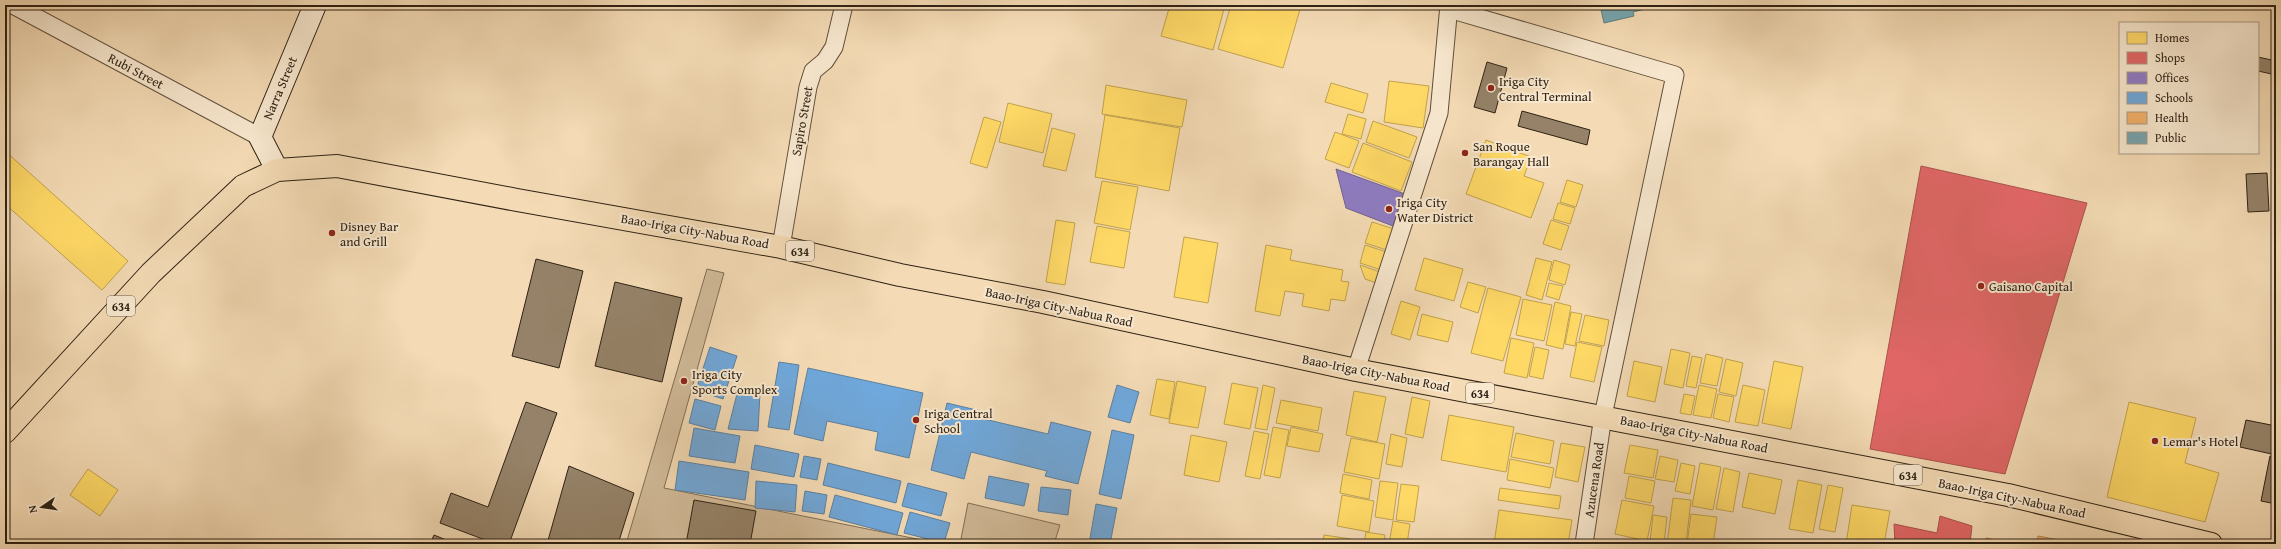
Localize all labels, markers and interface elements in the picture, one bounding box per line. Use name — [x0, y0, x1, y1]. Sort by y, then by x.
legend — [2119, 22, 2259, 154]
text: Homes — [2155, 29, 2190, 46]
street label: Rubi Street — [105, 48, 168, 94]
text: Shops — [2155, 49, 2185, 66]
street label: Narra Street — [258, 53, 302, 123]
text: Offices — [2155, 69, 2189, 86]
place label: Iriga City Central Terminal — [1499, 72, 1592, 106]
marker: Iriga City Central Terminal — [1486, 83, 1496, 93]
street label: Sapiro Street — [787, 84, 818, 157]
text: Schools — [2155, 89, 2193, 106]
text: Health — [2155, 109, 2189, 126]
text: Public — [2155, 129, 2187, 146]
place label: San Roque Barangay Hall — [1473, 137, 1550, 171]
marker: San Roque Barangay Hall — [1460, 148, 1470, 158]
place label: Iriga City Water District — [1397, 193, 1474, 227]
marker: Iriga City Water District — [1384, 204, 1394, 214]
street label: Baao-Iriga City-Nabua Road — [619, 209, 771, 253]
place label: Disney Bar and Grill — [340, 217, 399, 251]
marker: Disney Bar and Grill — [327, 228, 337, 238]
road number: 634 — [786, 241, 814, 261]
place label: Gaisano Capital — [1989, 277, 2073, 296]
marker: Gaisano Capital — [1976, 281, 1986, 291]
street label: Baao-Iriga City-Nabua Road — [984, 282, 1134, 332]
road number: 634 — [107, 296, 135, 316]
street label: Baao-Iriga City-Nabua Road — [1301, 349, 1452, 397]
place label: Iriga City Sports Complex — [692, 365, 778, 399]
marker: Iriga City Sports Complex — [679, 376, 689, 386]
road number: 634 — [1466, 383, 1494, 403]
place label: Iriga Central School — [924, 404, 993, 438]
street label: Baao-Iriga City-Nabua Road — [1619, 410, 1770, 458]
marker: Iriga Central School — [911, 415, 921, 425]
place label: Lemar's Hotel — [2163, 432, 2239, 451]
marker: Lemar's Hotel — [2150, 436, 2160, 446]
street label: Azucena Road — [1579, 441, 1609, 519]
road number: 634 — [1894, 465, 1922, 485]
street label: Baao-Iriga City-Nabua Road — [1937, 473, 2087, 523]
north arrow — [22, 487, 62, 527]
text: N — [23, 503, 41, 515]

